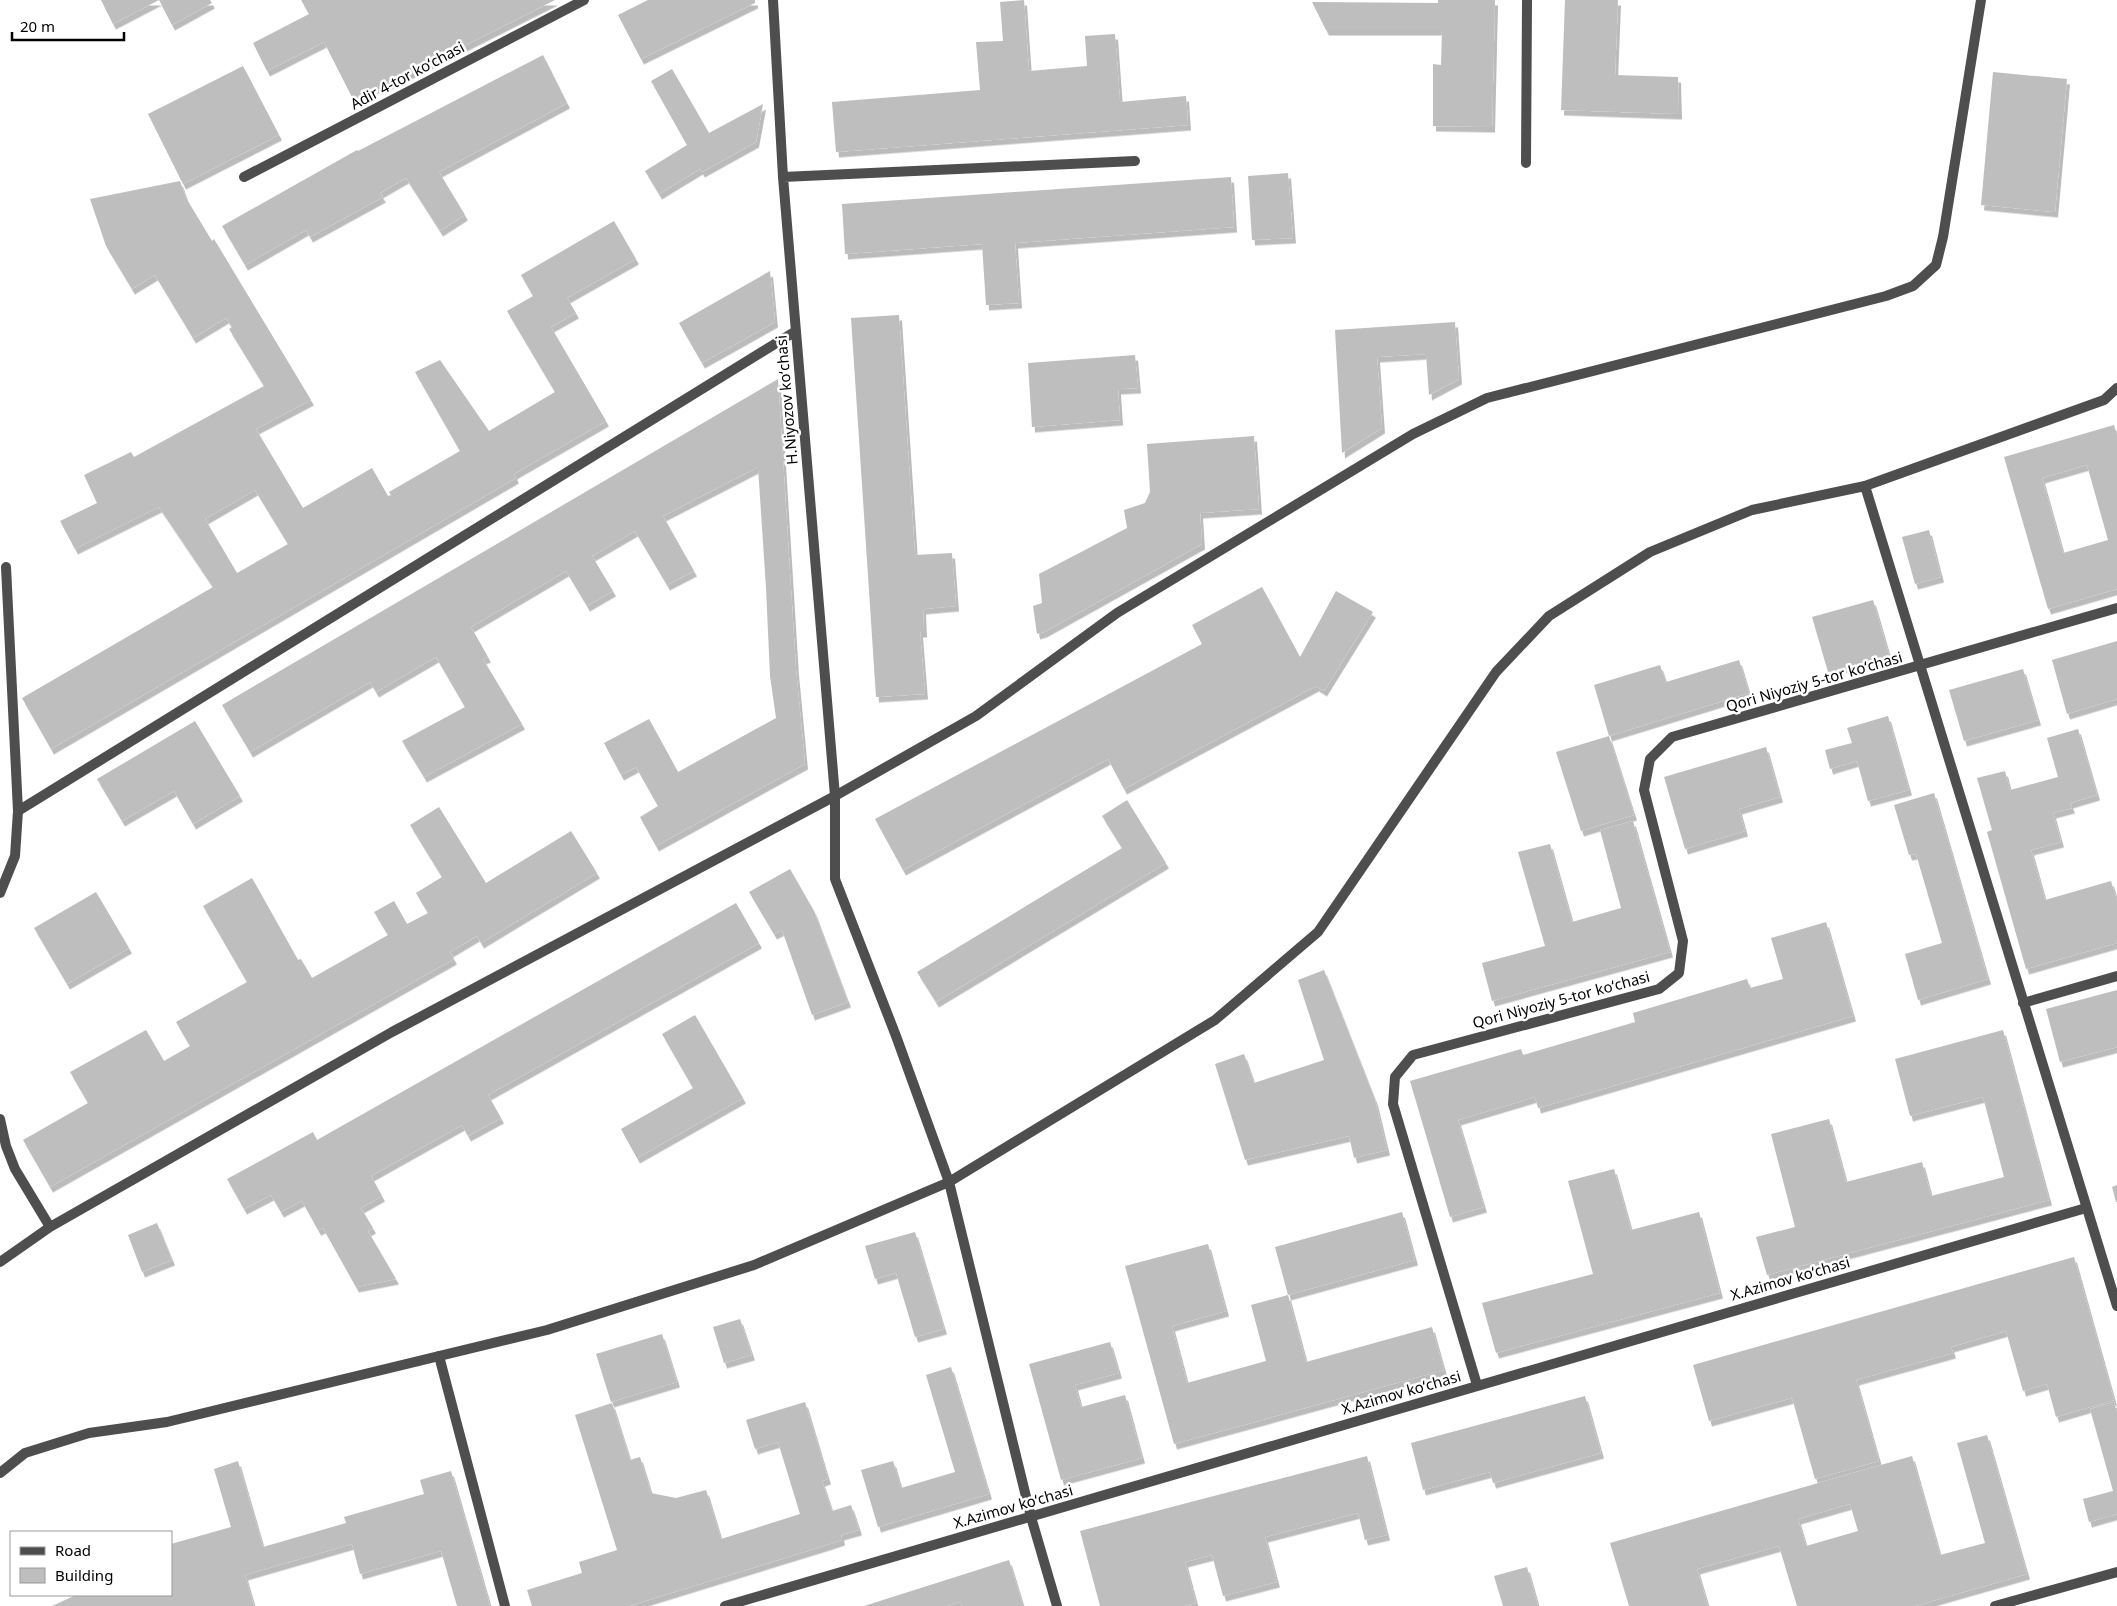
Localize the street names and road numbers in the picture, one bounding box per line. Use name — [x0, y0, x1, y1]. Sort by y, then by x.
street label: Adir 4-tor koʻchasi — [346, 36, 468, 114]
street label: H.Niyozov koʻchasi — [770, 334, 802, 466]
street label: Qori Niyoziy 5-tor koʻchasi — [1723, 646, 1905, 716]
street label: Qori Niyoziy 5-tor koʻchasi — [1470, 966, 1652, 1032]
street label: X.Azimov koʻchasi — [1728, 1251, 1852, 1305]
street label: X.Azimov koʻchasi — [1339, 1365, 1463, 1419]
street label: X.Azimov koʻchasi — [951, 1479, 1075, 1533]

